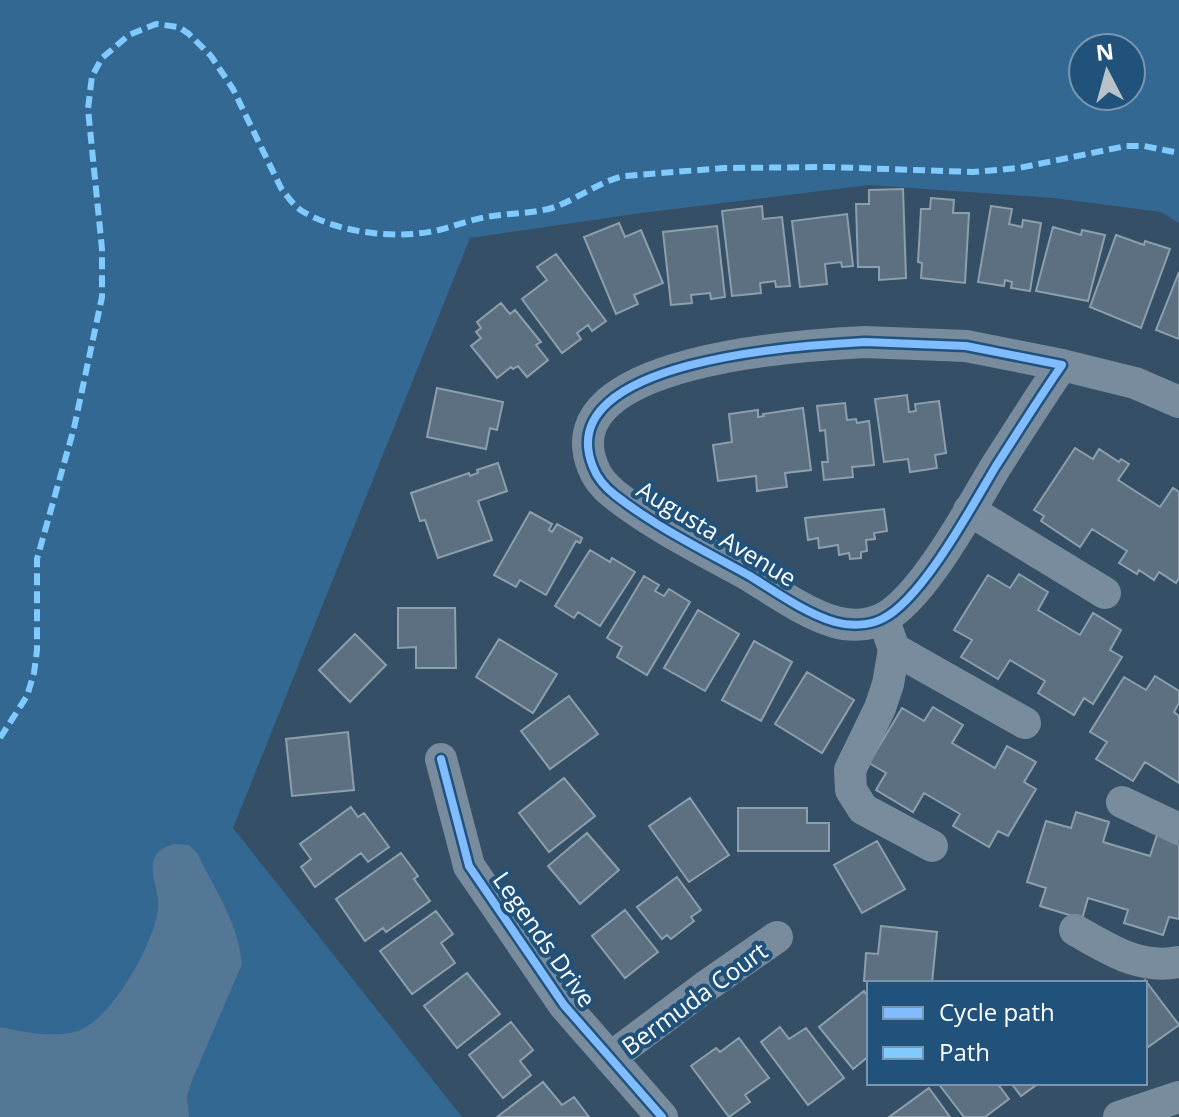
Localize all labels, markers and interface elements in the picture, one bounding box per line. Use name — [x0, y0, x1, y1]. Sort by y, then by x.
north arrow — [1067, 32, 1147, 112]
text: N — [1094, 35, 1115, 67]
street label: Augusta Avenue — [631, 472, 803, 594]
street label: Legends Drive — [486, 865, 604, 1013]
street label: Bermuda Court — [614, 934, 774, 1062]
legend — [867, 981, 1147, 1085]
text: Cycle path — [939, 995, 1055, 1028]
text: Path — [939, 1035, 990, 1068]

